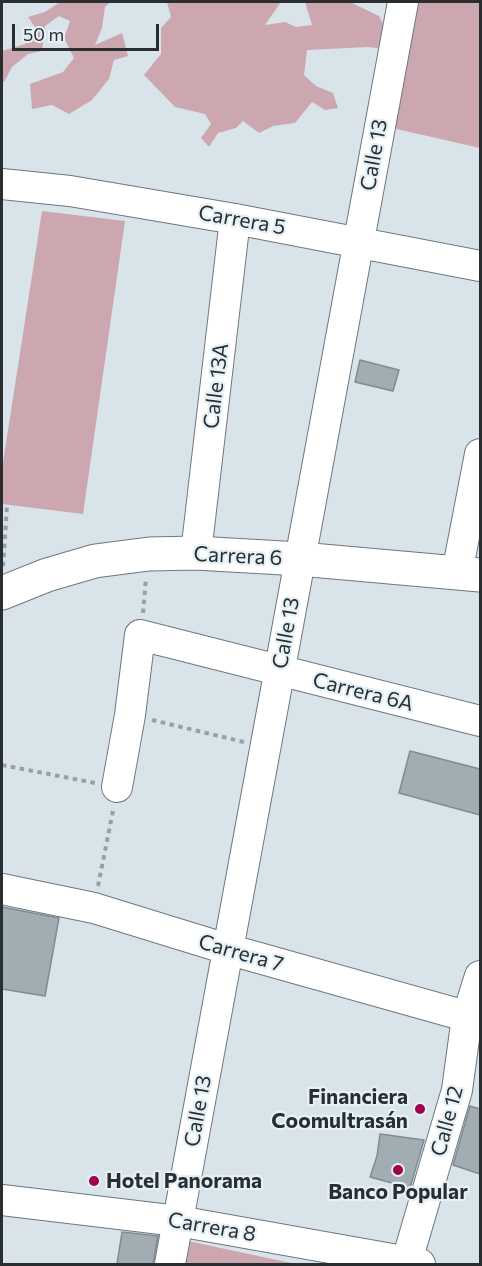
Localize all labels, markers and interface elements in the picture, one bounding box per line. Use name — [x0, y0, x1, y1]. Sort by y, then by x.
scale bar — [15, 12, 162, 50]
text: 50 m — [23, 23, 64, 45]
street label: Calle 13 — [355, 117, 393, 193]
street label: Carrera 5 — [196, 200, 288, 240]
street label: Calle 13A — [198, 342, 234, 430]
street label: Carrera 6 — [193, 541, 283, 571]
street label: Calle 13 — [267, 595, 305, 671]
street label: Carrera 6A — [310, 667, 416, 717]
street label: Carrera 7 — [196, 929, 286, 977]
street label: Calle 13 — [179, 1073, 217, 1149]
street label: Calle 12 — [426, 1083, 468, 1159]
place label: Financiera Coomultrasán — [271, 1084, 408, 1134]
marker: Financiera Coomultrasán — [413, 1102, 427, 1116]
marker: Banco Popular — [391, 1163, 405, 1177]
place label: Hotel Panorama — [106, 1168, 262, 1194]
marker: Hotel Panorama — [87, 1174, 101, 1188]
place label: Banco Popular — [328, 1179, 468, 1205]
street label: Carrera 8 — [166, 1207, 258, 1247]

